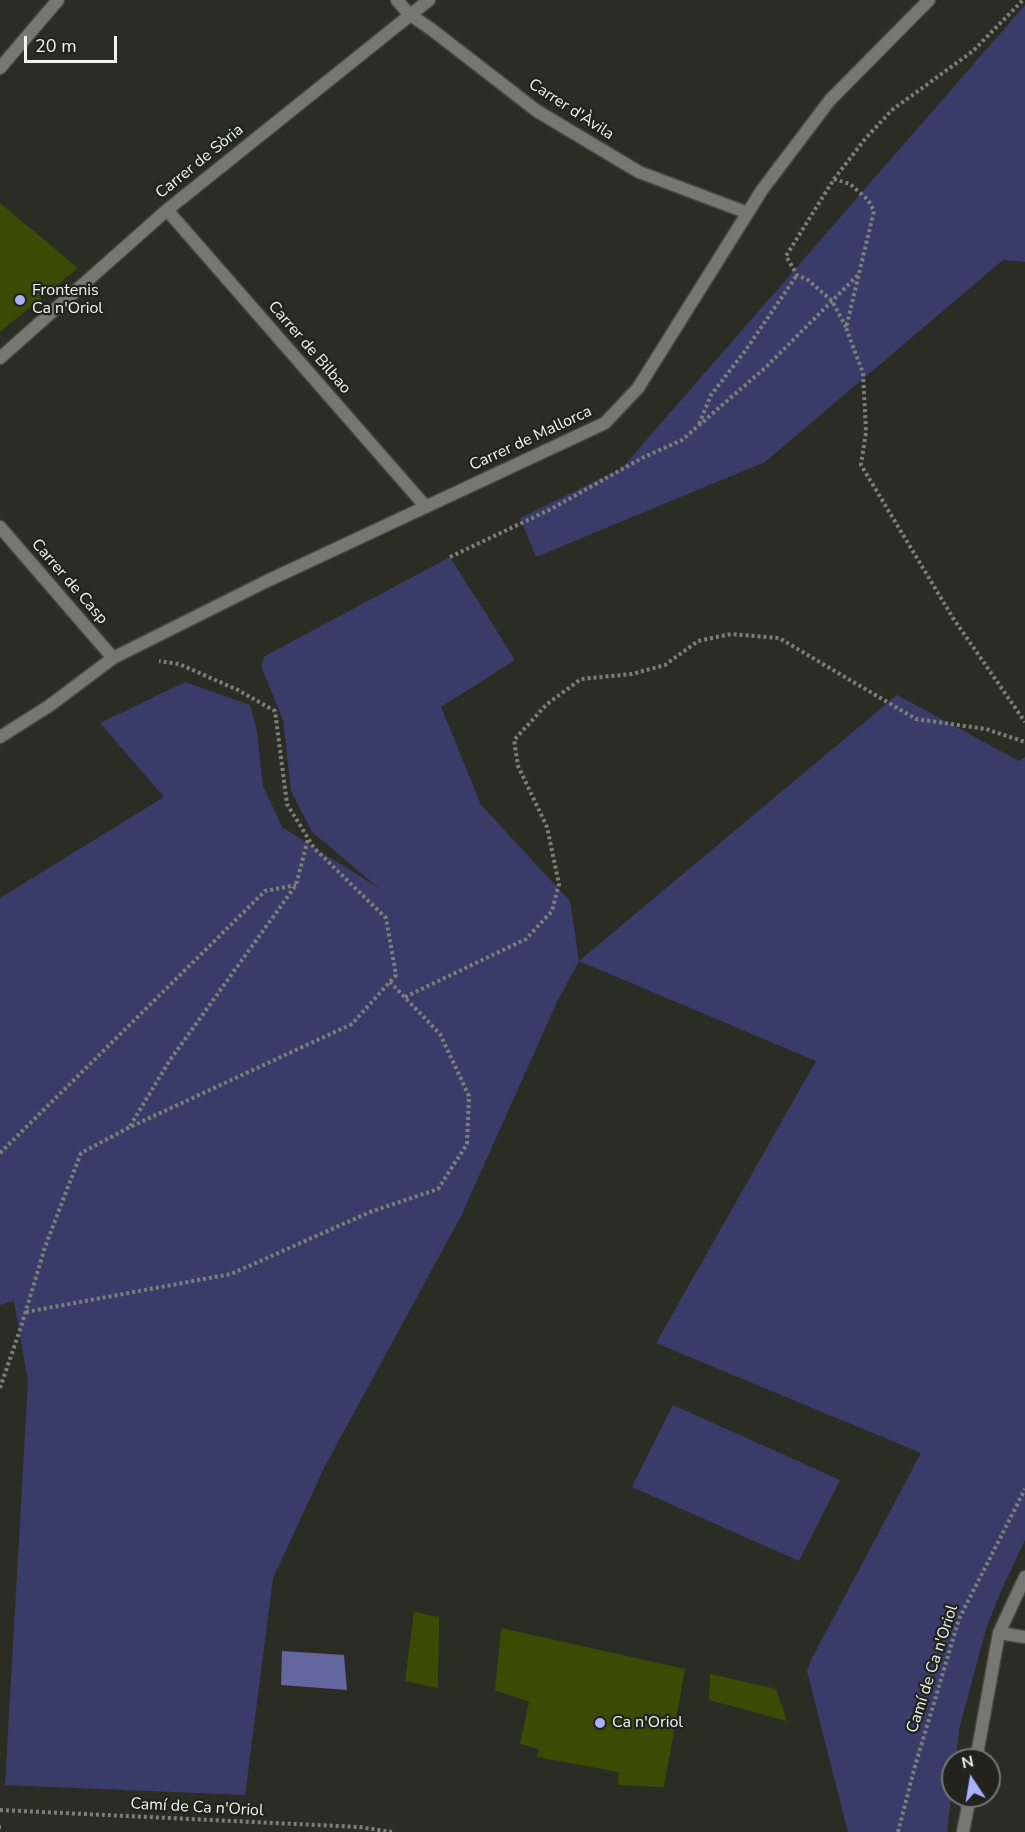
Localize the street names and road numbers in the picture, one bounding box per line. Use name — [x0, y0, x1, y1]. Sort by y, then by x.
street label: Carrer d'Àvila — [525, 75, 617, 145]
street label: Carrer de Sòria — [152, 121, 248, 203]
street label: Carrer de Bilbao — [264, 298, 354, 398]
street label: Carrer de Mallorca — [467, 402, 595, 476]
street label: Carrer de Casp — [27, 535, 111, 629]
street label: Camí de Ca n'Oriol — [903, 1603, 963, 1735]
street label: Camí de Ca n'Oriol — [130, 1795, 264, 1821]

